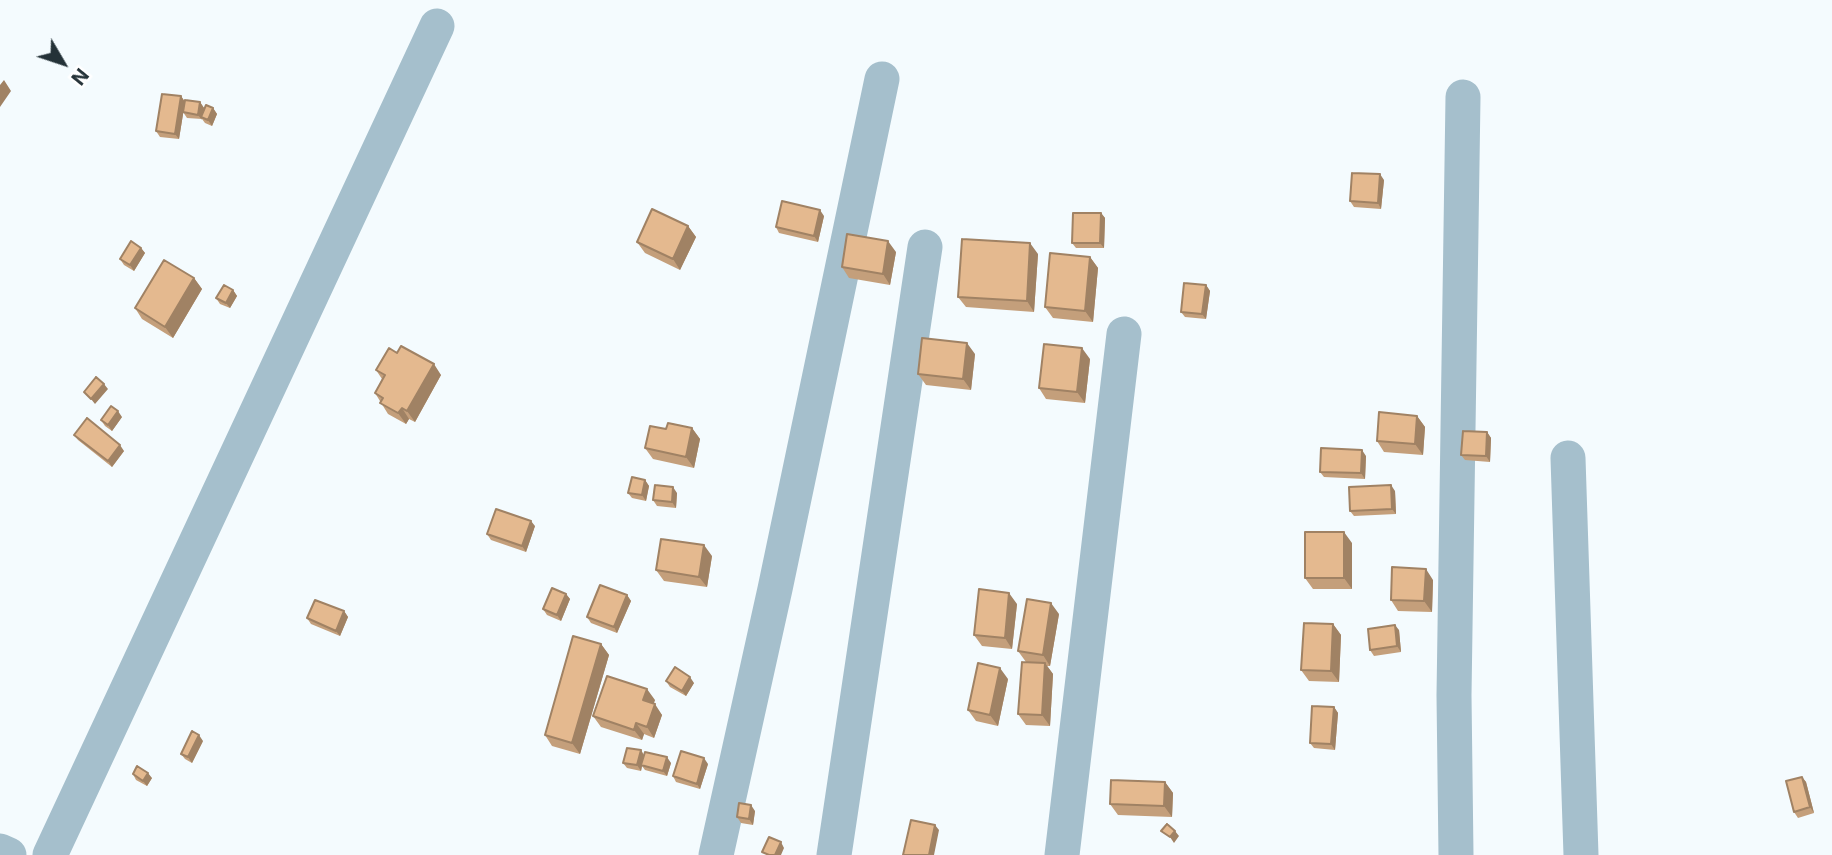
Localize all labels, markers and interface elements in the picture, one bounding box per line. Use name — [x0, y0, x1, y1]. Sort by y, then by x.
north arrow — [28, 28, 98, 98]
text: N — [66, 64, 93, 89]

